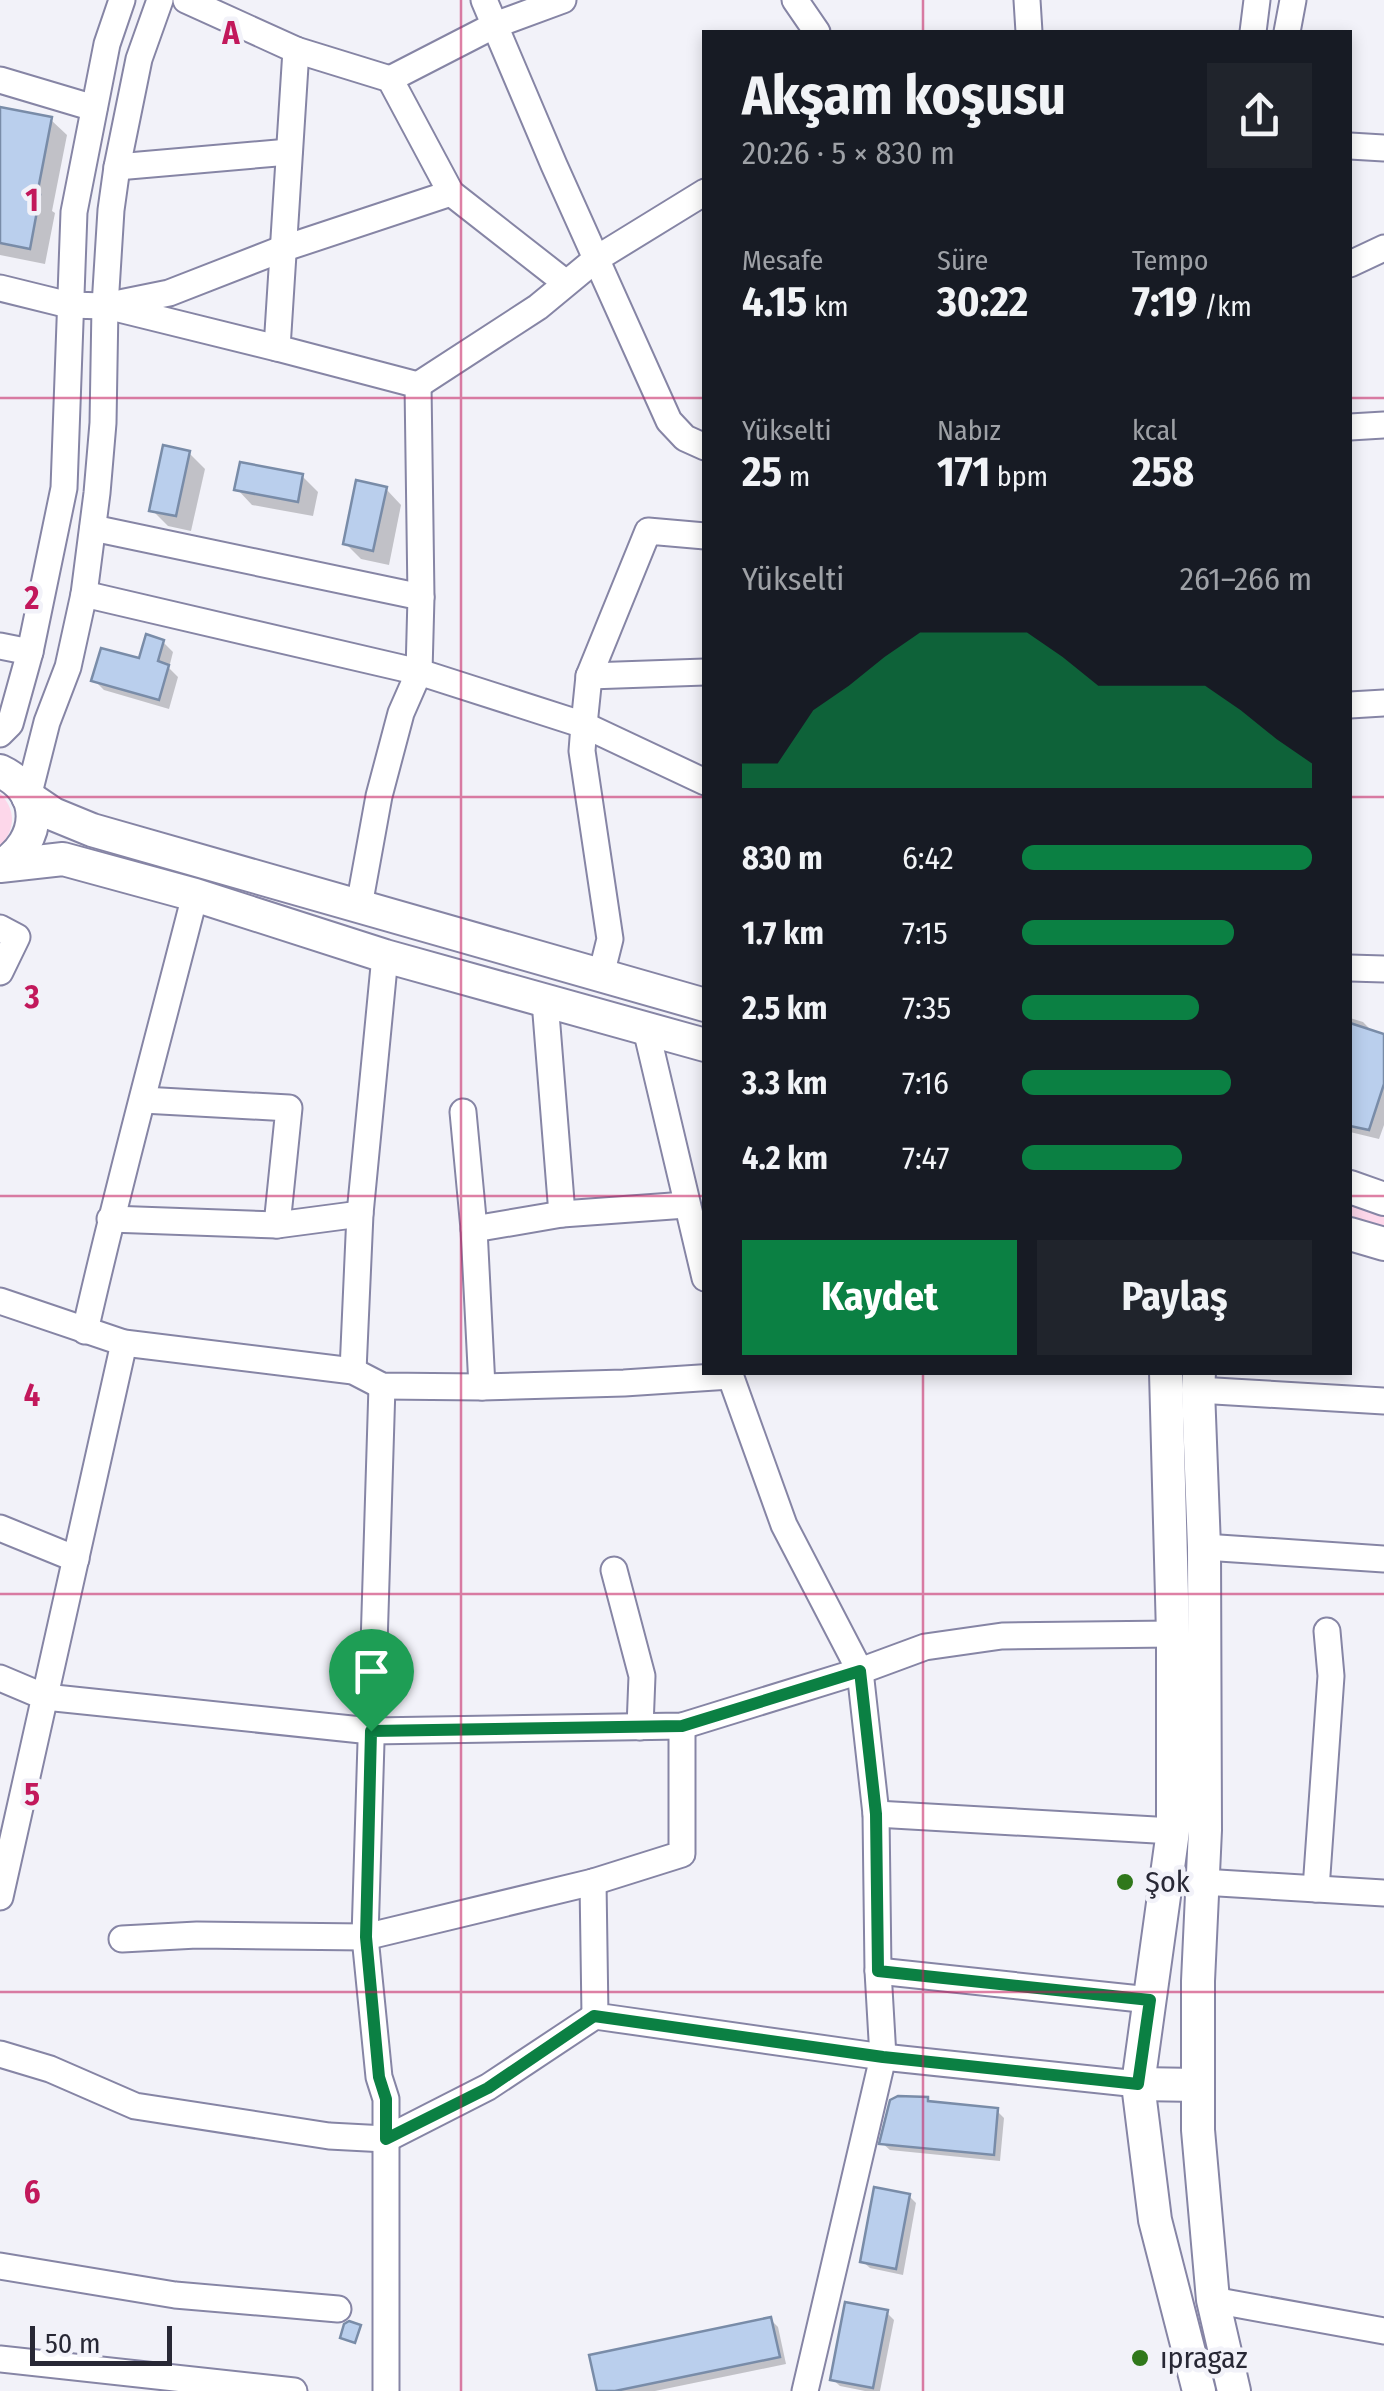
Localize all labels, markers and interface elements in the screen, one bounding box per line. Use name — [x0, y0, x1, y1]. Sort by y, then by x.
text: A — [221, 14, 240, 52]
text: Akşam koşusu — [742, 63, 1066, 129]
button: share — [1207, 63, 1312, 168]
text: 20:26 · 5 × 830 m — [742, 134, 955, 172]
text: 1 — [25, 181, 39, 219]
text: Mesafe — [742, 244, 823, 277]
text: Süre — [937, 244, 988, 277]
text: Tempo — [1132, 244, 1208, 277]
text: 4.15 — [742, 277, 807, 327]
text: 30:22 — [937, 277, 1028, 327]
text: 7:19 — [1132, 277, 1198, 327]
text: km — [807, 290, 849, 323]
text: /km — [1198, 290, 1252, 323]
text: Yükselti — [742, 414, 832, 447]
text: Nabız — [937, 414, 1001, 447]
text: kcal — [1132, 414, 1177, 447]
text: 25 — [742, 447, 782, 497]
text: 171 — [937, 447, 990, 497]
text: 258 — [1132, 447, 1194, 497]
text: m — [782, 460, 810, 493]
text: bpm — [990, 460, 1048, 493]
text: Yükselti — [742, 560, 844, 598]
text: 261–266 m — [1180, 560, 1312, 598]
text: 2 — [24, 579, 40, 617]
text: 830 m — [742, 839, 823, 877]
text: 6:42 — [902, 839, 954, 877]
text: 1.7 km — [742, 914, 824, 952]
text: 7:15 — [902, 914, 948, 952]
text: 3 — [23, 978, 40, 1016]
text: 2.5 km — [742, 989, 828, 1027]
text: 7:35 — [902, 989, 951, 1027]
text: 3.3 km — [742, 1064, 827, 1102]
text: 7:16 — [902, 1064, 949, 1102]
text: 4.2 km — [742, 1139, 828, 1177]
text: 7:47 — [902, 1139, 949, 1177]
button: Kaydet — [742, 1240, 1017, 1355]
button: Paylaş — [1037, 1240, 1312, 1355]
text: 4 — [24, 1376, 40, 1414]
pin — [329, 1629, 414, 1732]
icon: arrive — [344, 1644, 399, 1699]
text: 5 — [24, 1775, 40, 1813]
place label: Şok — [1145, 1864, 1190, 1900]
marker: Şok — [1114, 1871, 1136, 1893]
text: 6 — [24, 2173, 40, 2211]
scale bar — [30, 2321, 172, 2366]
text: 50 m — [45, 2327, 101, 2360]
place label: ıpragaz — [1160, 2340, 1248, 2376]
marker: ıpragaz — [1129, 2347, 1151, 2369]

